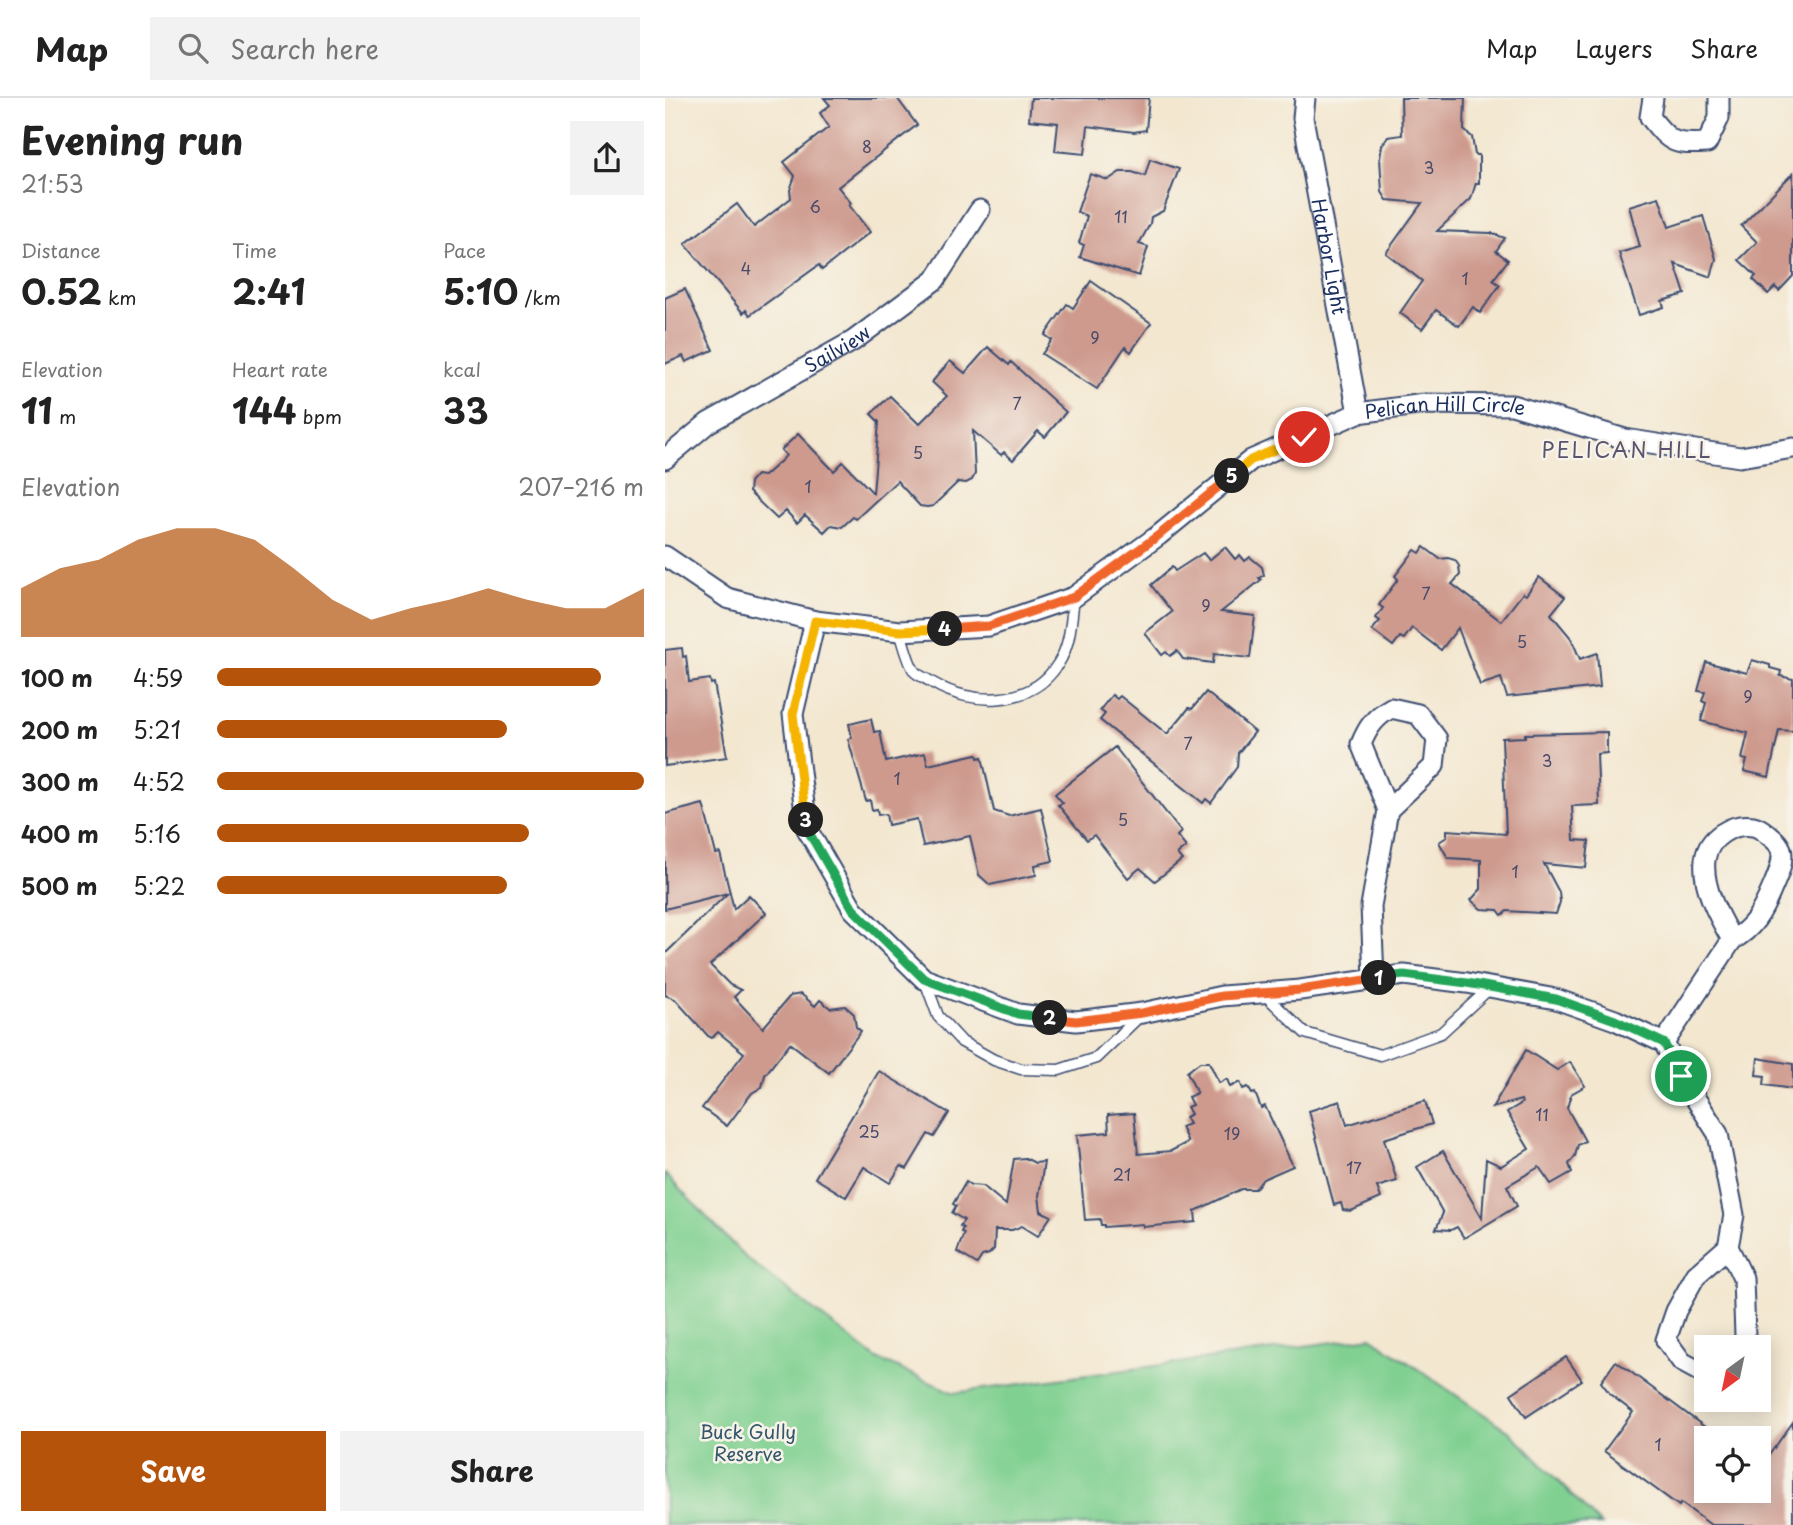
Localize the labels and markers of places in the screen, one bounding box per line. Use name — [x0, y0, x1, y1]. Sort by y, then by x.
pin — [1274, 407, 1334, 467]
pin: 5 — [1215, 458, 1249, 494]
pin: 4 — [927, 612, 963, 646]
pin: 3 — [789, 802, 823, 838]
pin: 1 — [1361, 960, 1397, 996]
pin: 2 — [1033, 1000, 1067, 1035]
pin — [1651, 1046, 1711, 1106]

